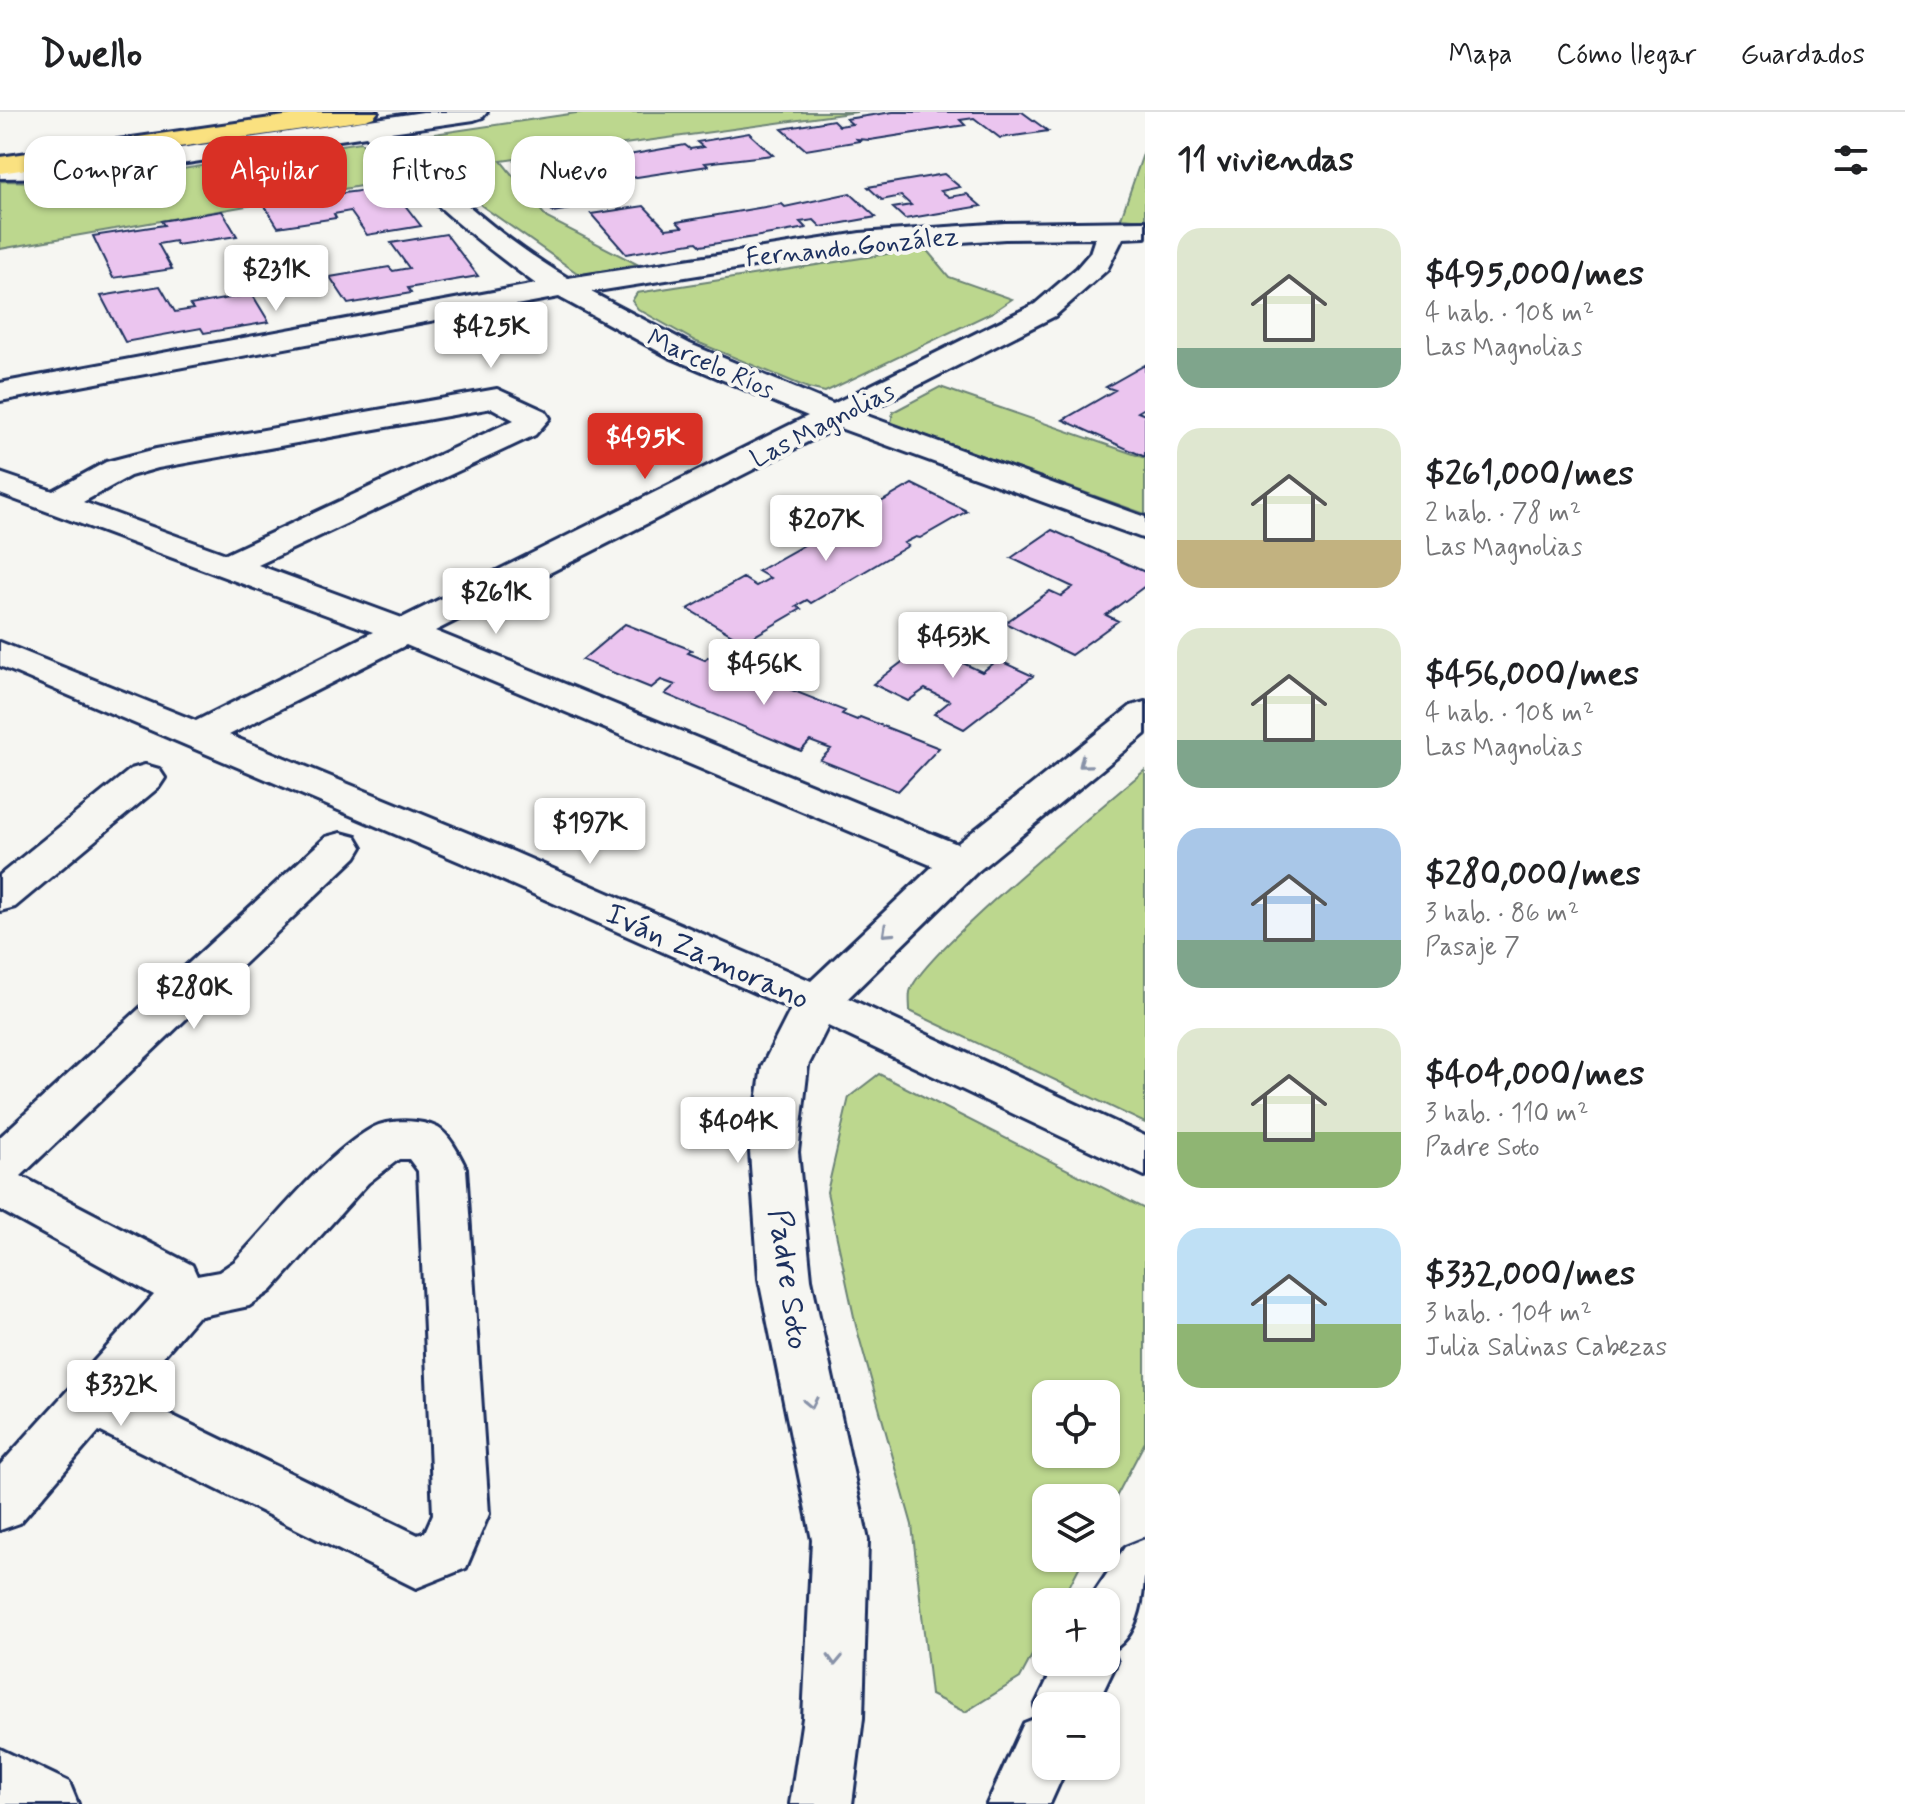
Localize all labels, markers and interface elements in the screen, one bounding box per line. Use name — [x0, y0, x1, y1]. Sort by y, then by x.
text: Dwello — [40, 31, 142, 80]
text: Mapa — [1449, 37, 1512, 74]
text: Cómo llegar — [1556, 37, 1696, 74]
text: Guardados — [1740, 37, 1865, 74]
chip: Comprar — [24, 136, 186, 208]
chip: Alquilar — [202, 136, 347, 208]
chip: Filtros — [363, 136, 495, 208]
chip: Nuevo — [511, 136, 635, 208]
text: 11 viviendas — [1177, 138, 1354, 183]
icon: filters — [1829, 138, 1873, 182]
street label: Fernando González — [744, 220, 960, 276]
pin: $231K — [220, 245, 332, 313]
text: $495,000/mes — [1425, 252, 1644, 297]
text: $231K — [242, 254, 310, 288]
icon: home — [1241, 260, 1337, 356]
text: 4 hab. · 108 m² — [1425, 297, 1594, 331]
pin: $425K — [435, 302, 547, 370]
text: $425K — [453, 311, 529, 345]
street label: Marcelo Ríos — [641, 322, 779, 408]
text: Las Magnolias — [1425, 331, 1582, 365]
street label: Las Magnolias — [745, 375, 901, 477]
pin: $495K — [589, 413, 701, 481]
text: $495K — [606, 422, 684, 456]
text: $261,000/mes — [1425, 452, 1634, 497]
icon: home — [1241, 460, 1337, 556]
pin: $207K — [770, 495, 882, 563]
text: 2 hab. · 78 m² — [1425, 497, 1581, 531]
text: $207K — [788, 504, 864, 538]
text: Las Magnolias — [1425, 531, 1582, 565]
pin: $261K — [440, 568, 552, 636]
text: $261K — [461, 577, 531, 611]
pin: $453K — [897, 612, 1009, 680]
text: $453K — [916, 621, 990, 655]
pin: $456K — [708, 639, 820, 707]
text: $456K — [727, 648, 801, 682]
text: $456,000/mes — [1425, 652, 1639, 697]
icon: home — [1241, 660, 1337, 756]
text: 4 hab. · 108 m² — [1425, 697, 1594, 731]
text: Las Magnolias — [1425, 731, 1582, 765]
one-way arrow — [1079, 753, 1094, 768]
pin: $197K — [534, 798, 646, 866]
text: $197K — [552, 807, 628, 841]
text: $280,000/mes — [1425, 852, 1641, 897]
icon: home — [1241, 860, 1337, 956]
street label: Iván Zamorano — [599, 893, 816, 1020]
text: 3 hab. · 86 m² — [1425, 897, 1579, 931]
one-way arrow — [881, 922, 896, 936]
text: Pasaje 7 — [1425, 931, 1520, 965]
pin: $280K — [138, 963, 250, 1031]
text: $280K — [156, 972, 232, 1006]
text: $404,000/mes — [1425, 1052, 1644, 1097]
icon: home — [1241, 1060, 1337, 1156]
pin: $404K — [682, 1097, 794, 1165]
text: 3 hab. · 110 m² — [1425, 1097, 1588, 1131]
text: $404K — [699, 1106, 777, 1140]
text: Padre Soto — [1425, 1131, 1540, 1165]
street label: Padre Soto — [757, 1206, 819, 1352]
text: $332,000/mes — [1425, 1252, 1635, 1297]
icon: home — [1241, 1260, 1337, 1356]
text: 3 hab. · 104 m² — [1425, 1297, 1592, 1331]
text: Julia Salinas Cabezas — [1425, 1331, 1667, 1365]
pin: $332K — [65, 1360, 177, 1428]
text: $332K — [85, 1369, 157, 1403]
map controls — [1032, 1380, 1120, 1780]
button: locate — [1032, 1380, 1120, 1468]
one-way arrow — [802, 1396, 819, 1410]
button: layers — [1032, 1484, 1120, 1572]
button: + — [1032, 1588, 1120, 1676]
one-way arrow — [827, 1654, 844, 1667]
button: − — [1032, 1692, 1120, 1780]

